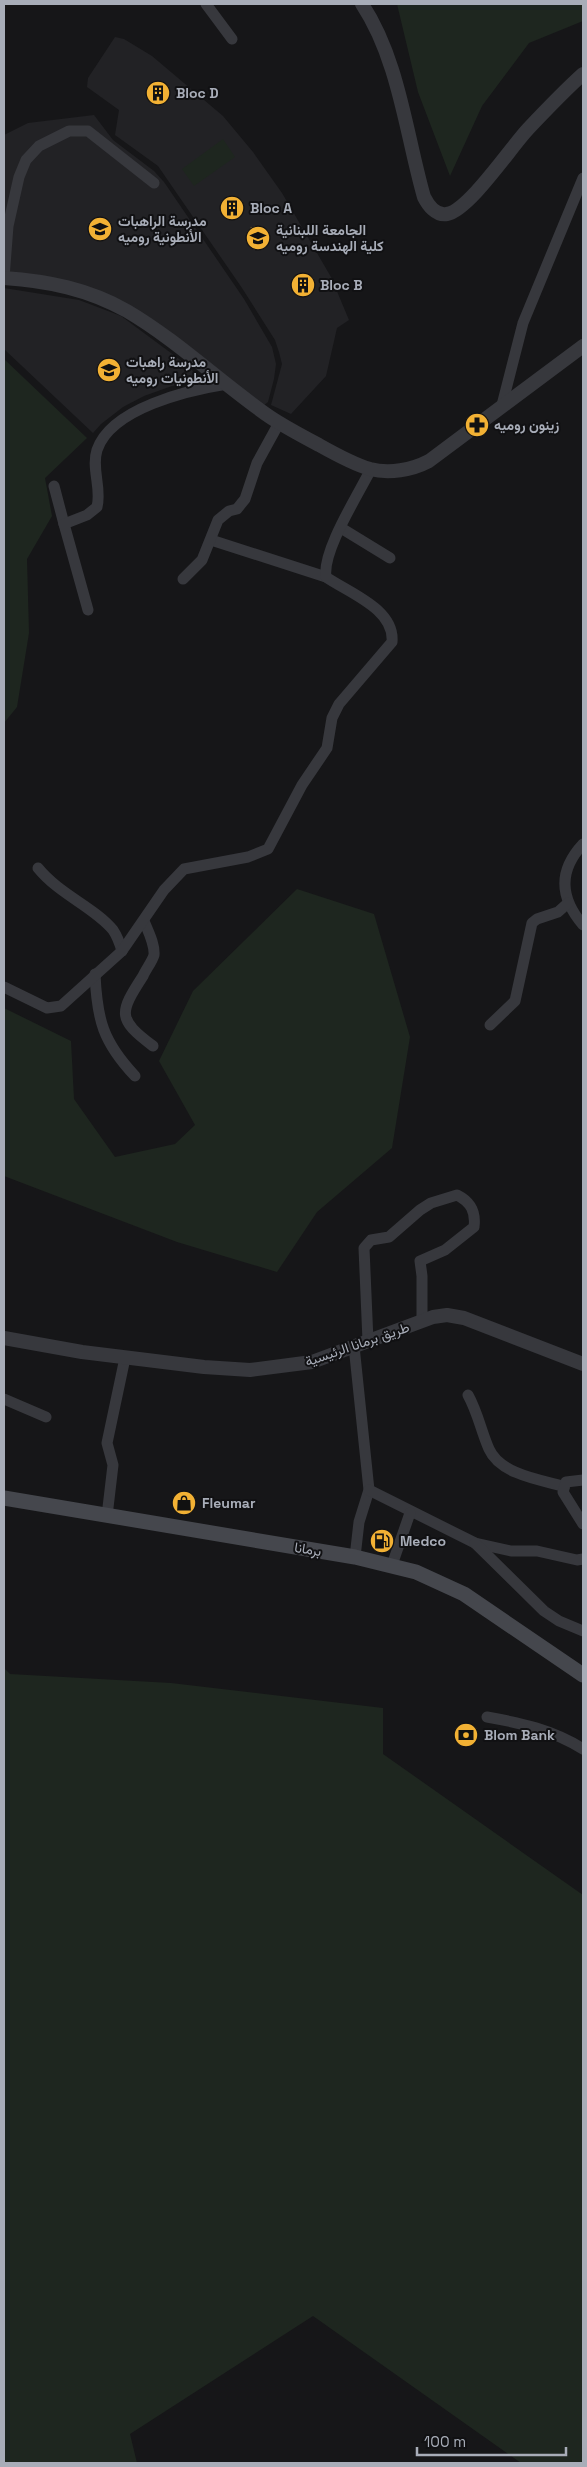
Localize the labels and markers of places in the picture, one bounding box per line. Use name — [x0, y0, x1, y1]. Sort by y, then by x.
building icon: Bloc D — [145, 80, 171, 106]
place label: Bloc D — [176, 84, 219, 102]
building icon: Bloc A — [219, 195, 245, 221]
place label: Bloc A — [250, 199, 292, 217]
place label: مدرسة الراهبات الأنطونية روميه — [118, 212, 207, 246]
school or university icon: مدرسة الراهبات الأنطونية روميه — [87, 216, 113, 242]
place label: الجامعة اللبنانية كلية الهندسة روميه — [276, 221, 384, 255]
school or university icon: الجامعة اللبنانية كلية الهندسة روميه — [245, 225, 271, 251]
building icon: Bloc B — [290, 272, 316, 298]
place label: Bloc B — [320, 276, 363, 294]
place label: مدرسة راهبات الأنطونيات روميه — [126, 353, 218, 387]
school or university icon: مدرسة راهبات الأنطونيات روميه — [96, 357, 122, 383]
pharmacy icon: زينون روميه — [464, 412, 490, 438]
place label: زينون روميه — [494, 416, 559, 434]
shop icon: Fleumar — [171, 1490, 197, 1516]
place label: Fleumar — [202, 1494, 256, 1512]
fuel station icon: Medco — [369, 1528, 395, 1554]
place label: Medco — [400, 1532, 446, 1550]
bank icon: Blom Bank — [453, 1722, 479, 1748]
place label: Blom Bank — [484, 1726, 555, 1744]

